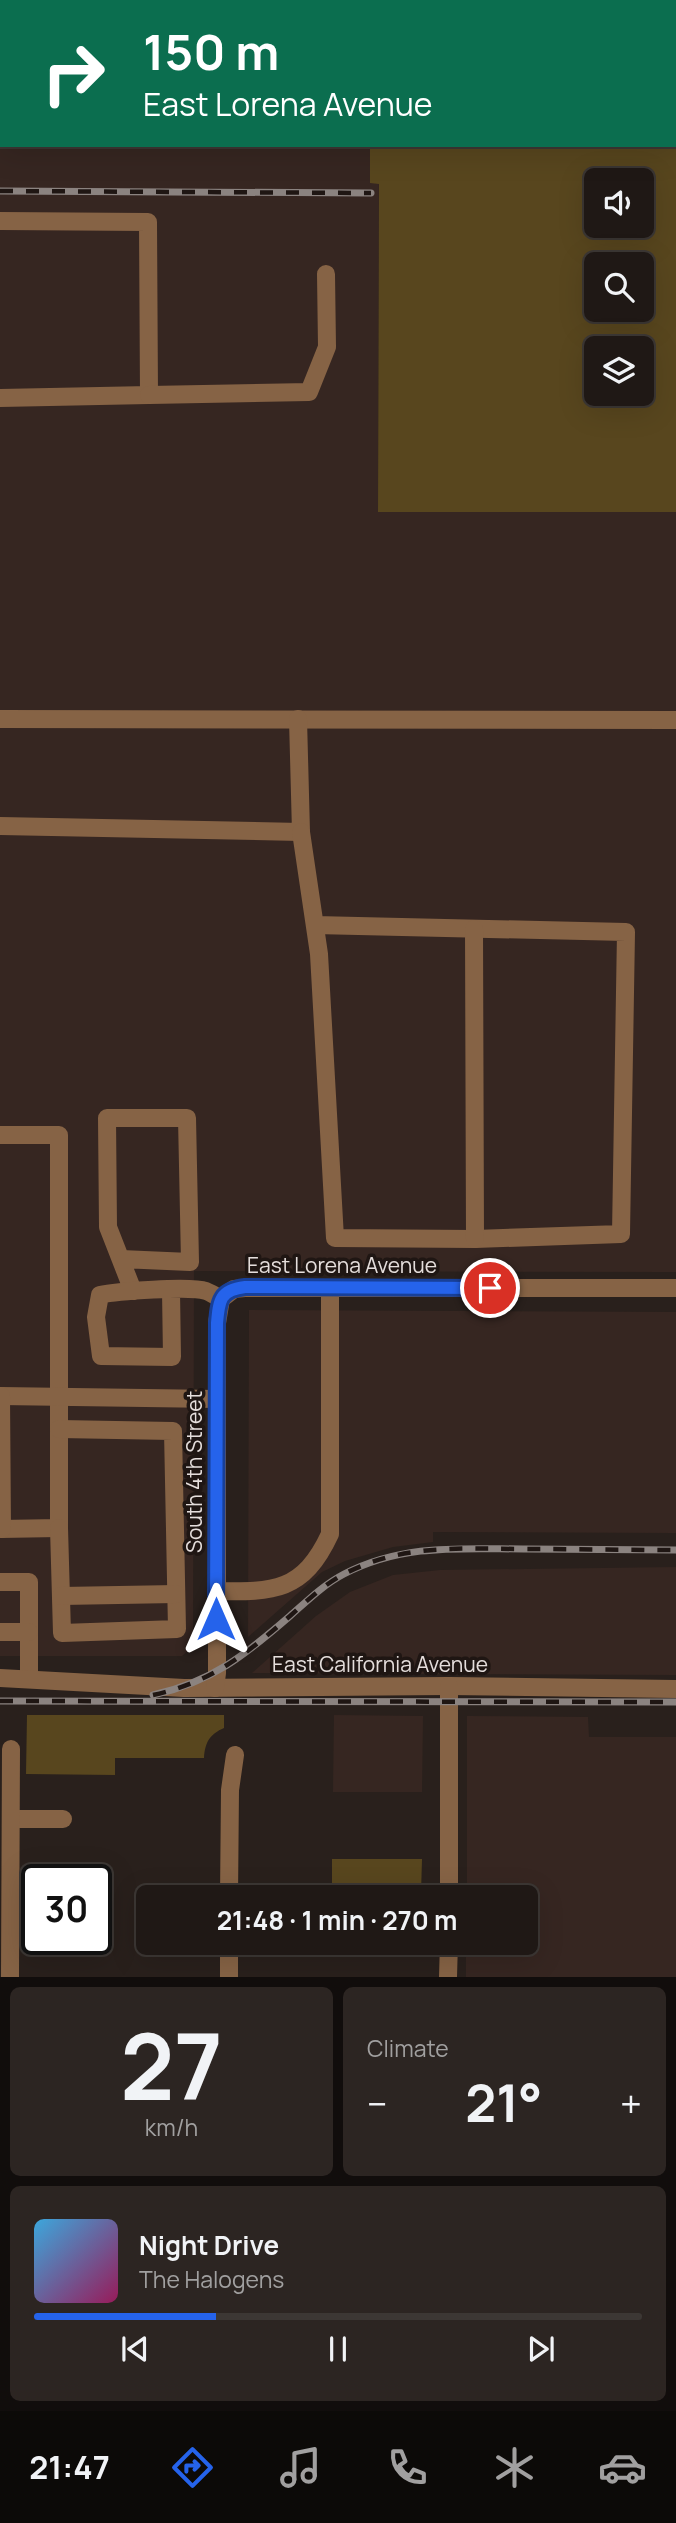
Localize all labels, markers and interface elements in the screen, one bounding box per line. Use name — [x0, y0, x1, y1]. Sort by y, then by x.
text: 150 m — [143, 18, 279, 85]
icon: right — [28, 28, 119, 119]
text: East Lorena Avenue — [143, 82, 432, 126]
map controls — [584, 168, 654, 406]
button: sound — [584, 168, 654, 238]
button: search — [584, 252, 654, 322]
button: layers — [584, 336, 654, 406]
street label: East Lorena Avenue — [247, 1251, 437, 1279]
pin — [460, 1258, 520, 1318]
icon: arrive — [471, 1269, 509, 1307]
street label: South 4th Street — [180, 1391, 208, 1553]
position arrow — [179, 1582, 253, 1656]
street label: East California Avenue — [272, 1650, 488, 1678]
speed limit sign: 30 — [21, 1864, 112, 1955]
text: 21:48 · 1 min · 270 m — [217, 1902, 457, 1938]
text: 27 — [120, 2003, 223, 2127]
text: Climate — [367, 2032, 449, 2064]
text: 21° — [465, 2067, 542, 2138]
text: − — [367, 2077, 388, 2129]
text: + — [620, 2077, 642, 2129]
text: km/h — [145, 2111, 198, 2143]
text: Night Drive — [139, 2227, 279, 2263]
text: The Halogens — [139, 2263, 284, 2295]
icon: previous — [116, 2330, 154, 2368]
icon: pause — [319, 2330, 357, 2368]
icon: next — [522, 2330, 560, 2368]
icon: directions — [168, 2443, 217, 2492]
icon: music — [276, 2443, 325, 2492]
icon: phone — [383, 2443, 432, 2492]
icon: climate — [490, 2443, 539, 2492]
icon: car — [598, 2443, 647, 2492]
text: 21:47 — [29, 2445, 110, 2489]

